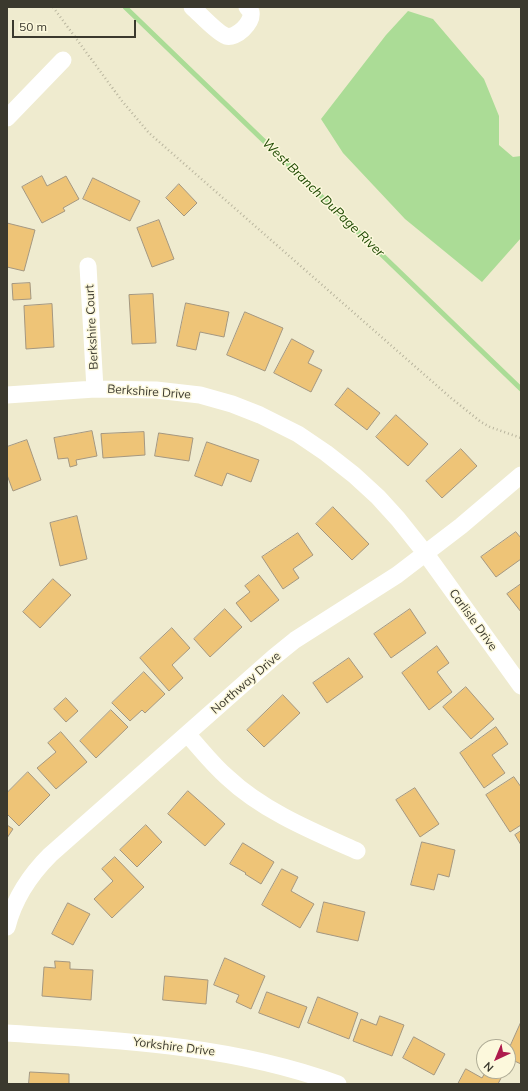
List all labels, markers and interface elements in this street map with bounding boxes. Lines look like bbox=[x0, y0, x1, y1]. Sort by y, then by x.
scale bar bbox=[14, 12, 138, 38]
text: 50 m bbox=[19, 19, 47, 34]
water label: West Branch DuPage River bbox=[259, 136, 387, 260]
street label: Berkshire Court bbox=[83, 284, 101, 370]
street label: Berkshire Drive bbox=[107, 382, 191, 402]
street label: Carlisle Drive bbox=[446, 586, 500, 654]
street label: Northway Drive bbox=[208, 649, 284, 717]
street label: Yorkshire Drive bbox=[132, 1035, 216, 1059]
north arrow bbox=[476, 1039, 516, 1079]
text: N bbox=[481, 1059, 496, 1075]

